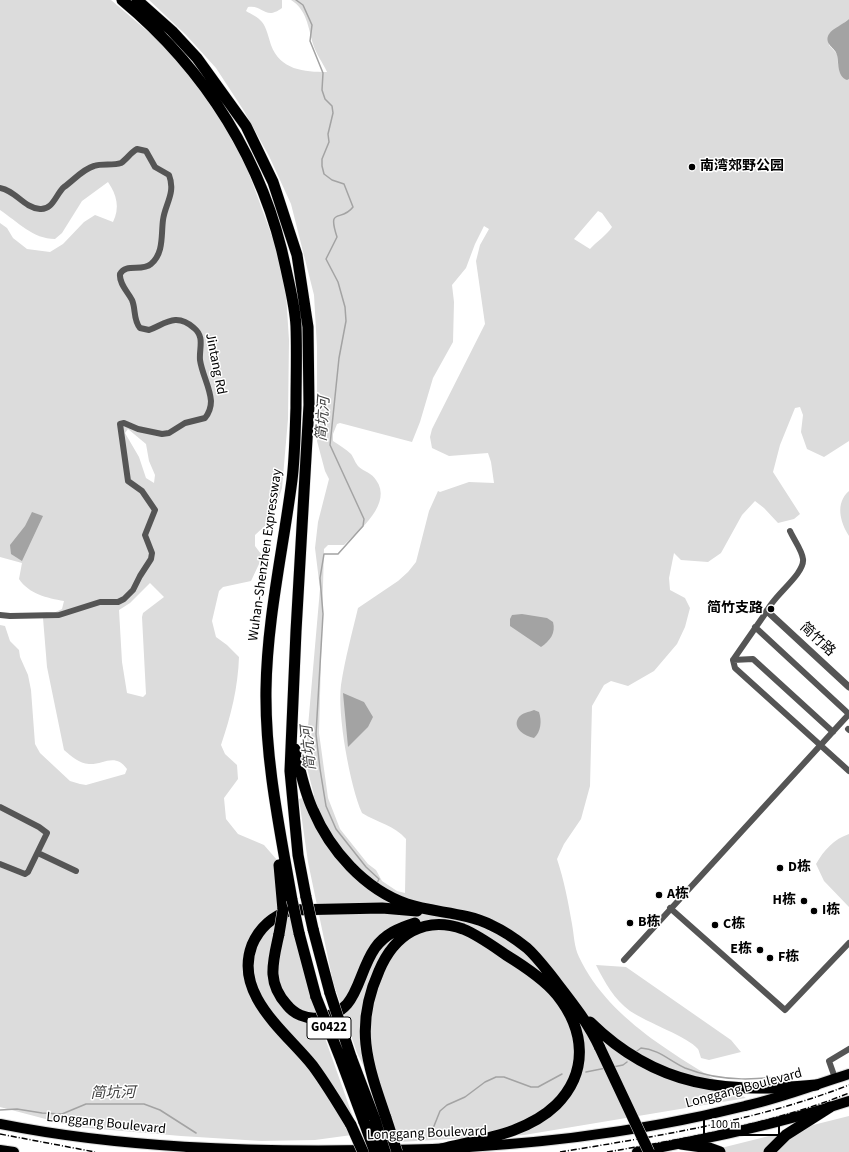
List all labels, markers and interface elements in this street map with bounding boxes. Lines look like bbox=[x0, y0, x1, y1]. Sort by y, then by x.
place label: 南湾郊野公园 bbox=[700, 159, 784, 175]
marker: 南湾郊野公园 bbox=[687, 162, 697, 172]
street label: Jintang Rd bbox=[201, 332, 229, 396]
water label: 简坑河 bbox=[313, 396, 335, 442]
street label: Wuhan-Shenzhen Expressway bbox=[246, 468, 286, 642]
place label: 简竹支路 bbox=[707, 601, 763, 617]
marker: 简竹支路 bbox=[766, 604, 776, 614]
street label: 简竹路 bbox=[796, 620, 838, 660]
water label: 简坑河 bbox=[299, 725, 321, 771]
place label: D栋 bbox=[788, 860, 811, 876]
marker: D栋 bbox=[775, 863, 785, 873]
place label: A栋 bbox=[667, 887, 689, 903]
marker: A栋 bbox=[654, 890, 664, 900]
place label: H栋 bbox=[773, 893, 796, 909]
marker: H栋 bbox=[799, 896, 809, 906]
place label: I栋 bbox=[822, 903, 840, 919]
marker: I栋 bbox=[809, 906, 819, 916]
place label: B栋 bbox=[638, 915, 660, 931]
place label: C栋 bbox=[723, 917, 745, 933]
marker: B栋 bbox=[625, 918, 635, 928]
marker: C栋 bbox=[710, 920, 720, 930]
place label: E栋 bbox=[730, 942, 752, 958]
marker: E栋 bbox=[755, 945, 765, 955]
place label: F栋 bbox=[778, 950, 799, 966]
marker: F栋 bbox=[765, 953, 775, 963]
road number: G0422 bbox=[307, 1017, 351, 1039]
street label: Longgang Boulevard bbox=[684, 1065, 804, 1113]
water label: 简坑河 bbox=[90, 1085, 136, 1103]
street label: Longgang Boulevard bbox=[45, 1109, 167, 1139]
scale bar bbox=[705, 1110, 782, 1136]
text: 100 m bbox=[710, 1116, 740, 1133]
street label: Longgang Boulevard bbox=[367, 1124, 487, 1144]

